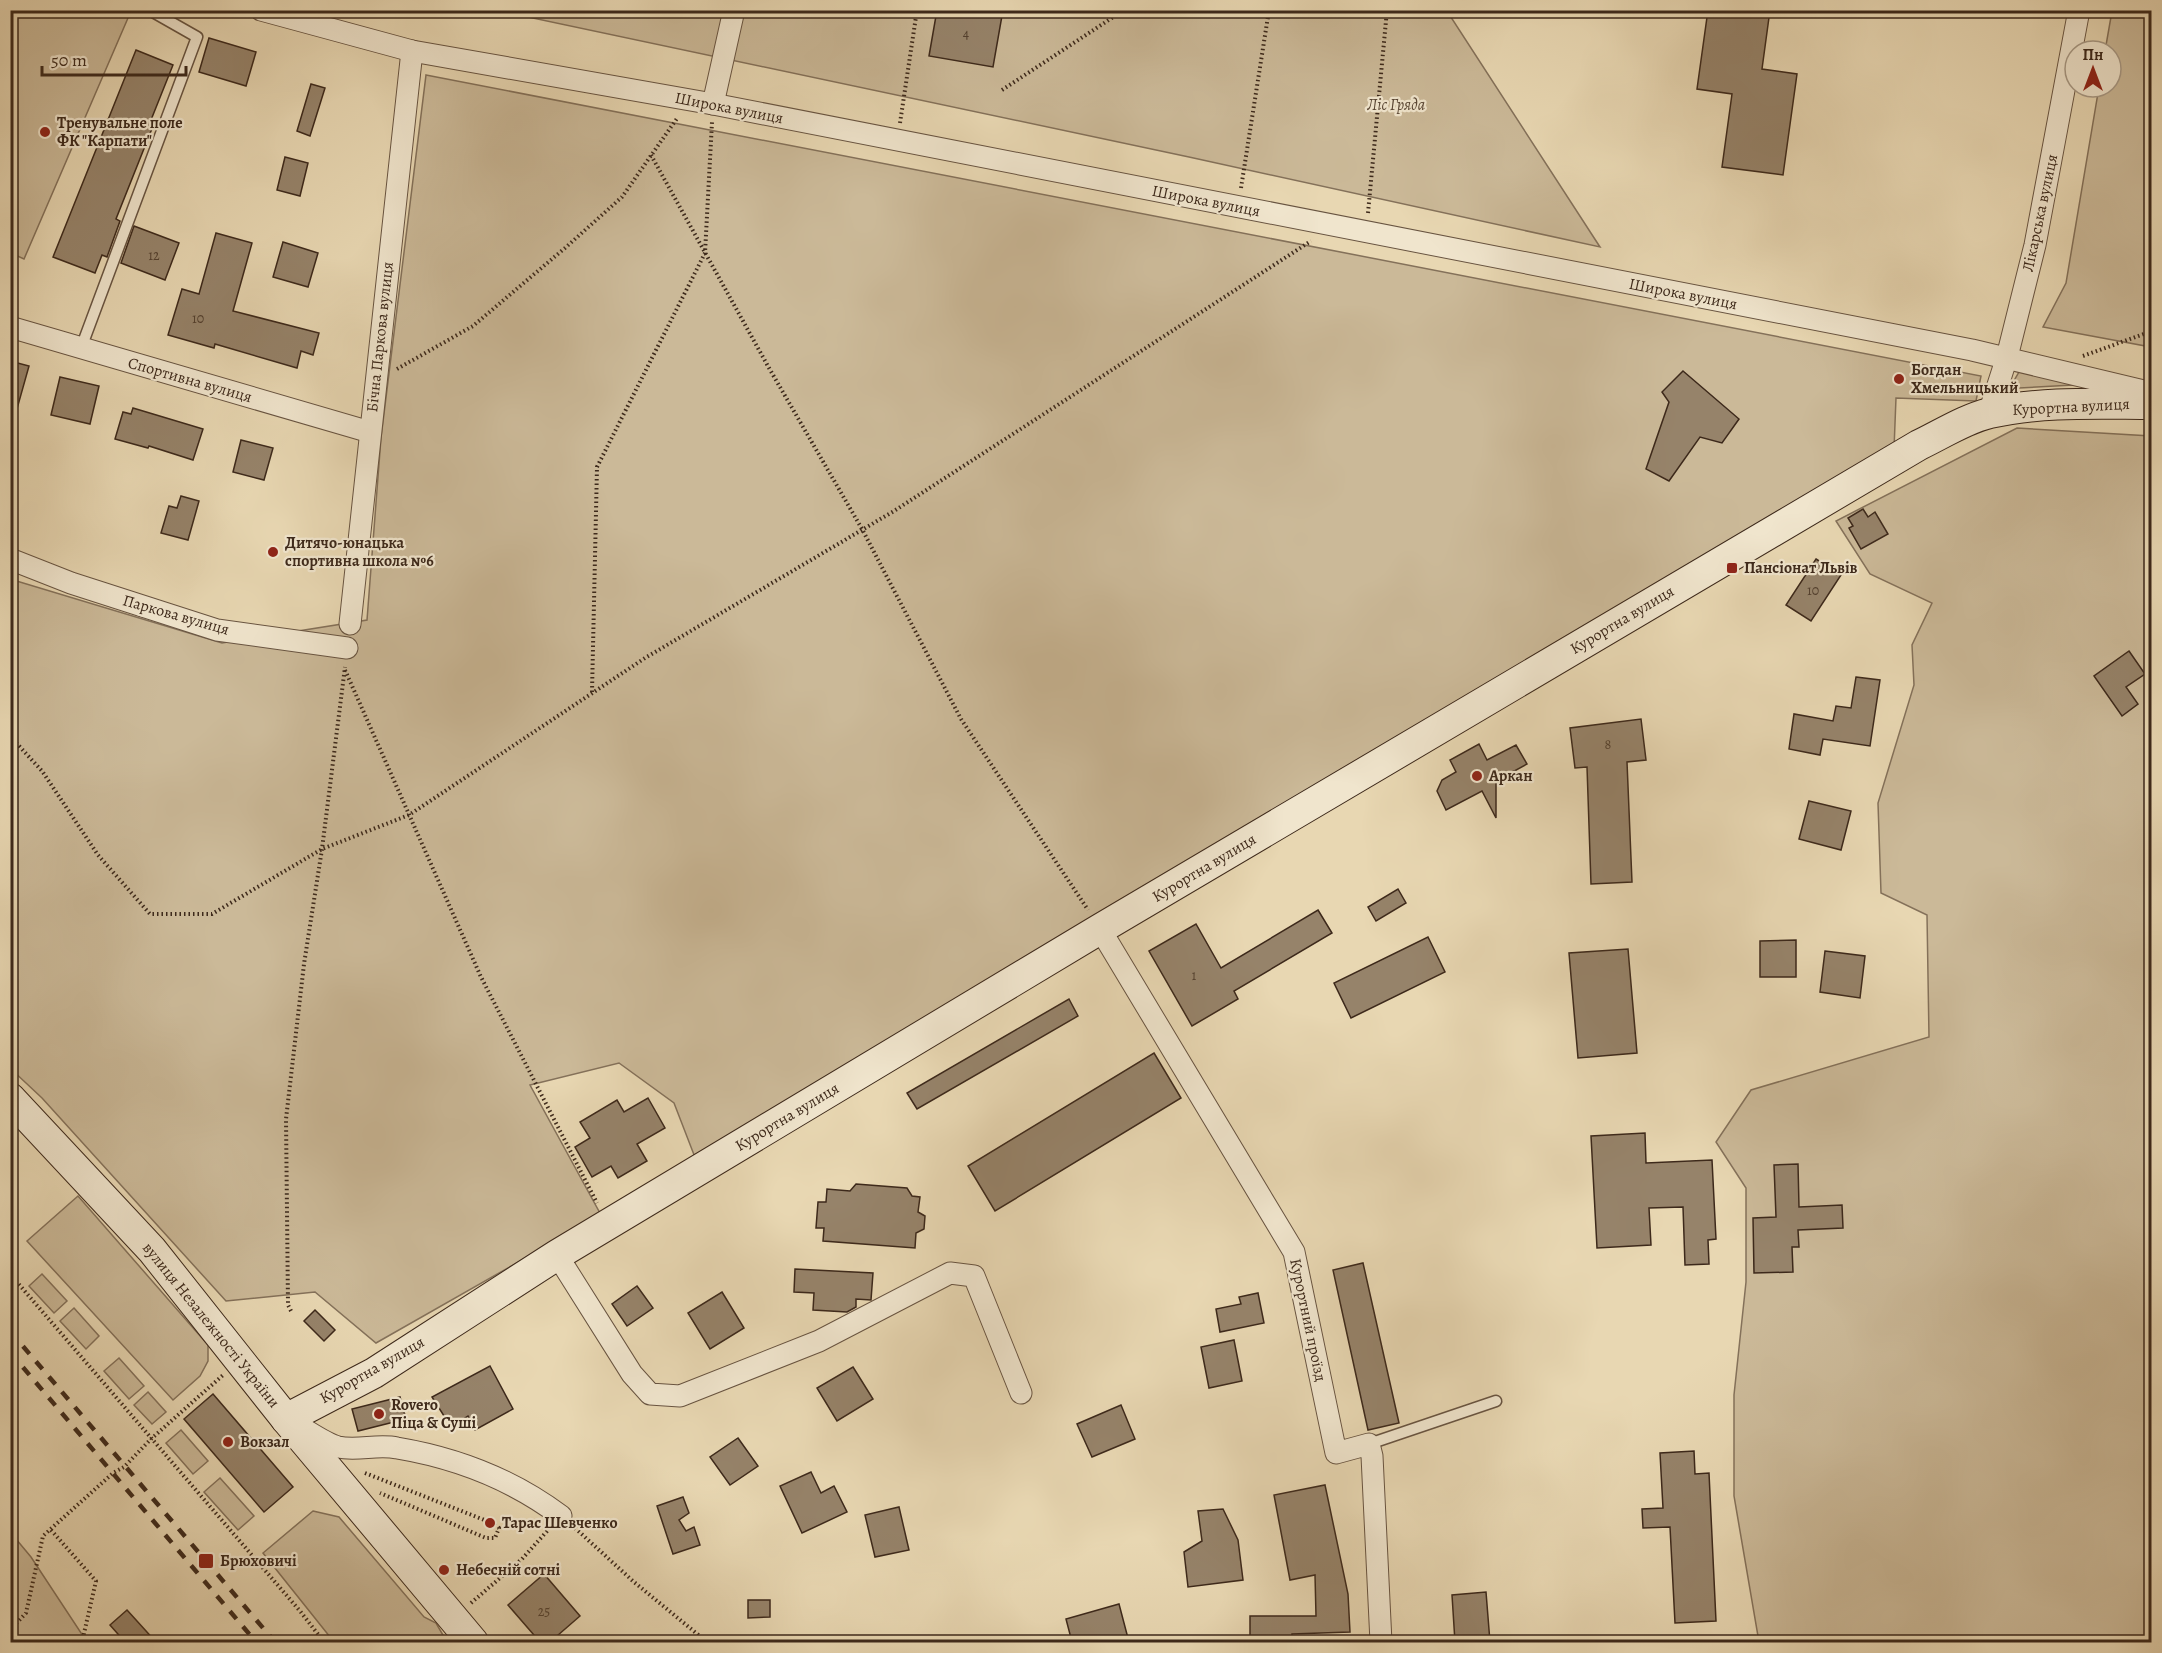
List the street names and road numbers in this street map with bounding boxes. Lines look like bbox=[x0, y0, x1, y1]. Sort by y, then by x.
street label: Широка вулиця bbox=[673, 87, 785, 129]
street label: Лікарська вулиця bbox=[2017, 152, 2063, 274]
street label: Широка вулиця bbox=[1150, 180, 1262, 222]
street label: Бічна Паркова вулиця bbox=[361, 260, 399, 413]
street label: Широка вулиця bbox=[1627, 273, 1739, 315]
street label: Спортивна вулиця bbox=[125, 352, 255, 408]
street label: Курортна вулиця bbox=[2012, 393, 2131, 421]
street label: Курортна вулиця bbox=[1566, 580, 1678, 660]
street label: Паркова вулиця bbox=[120, 589, 232, 641]
street label: Курортна вулиця bbox=[1148, 828, 1260, 908]
street label: Курортна вулиця bbox=[731, 1077, 843, 1157]
street label: вулиця Незалежності України bbox=[137, 1238, 285, 1412]
street label: Курортний проїзд bbox=[1284, 1257, 1332, 1384]
street label: Курортна вулиця bbox=[316, 1331, 429, 1409]

